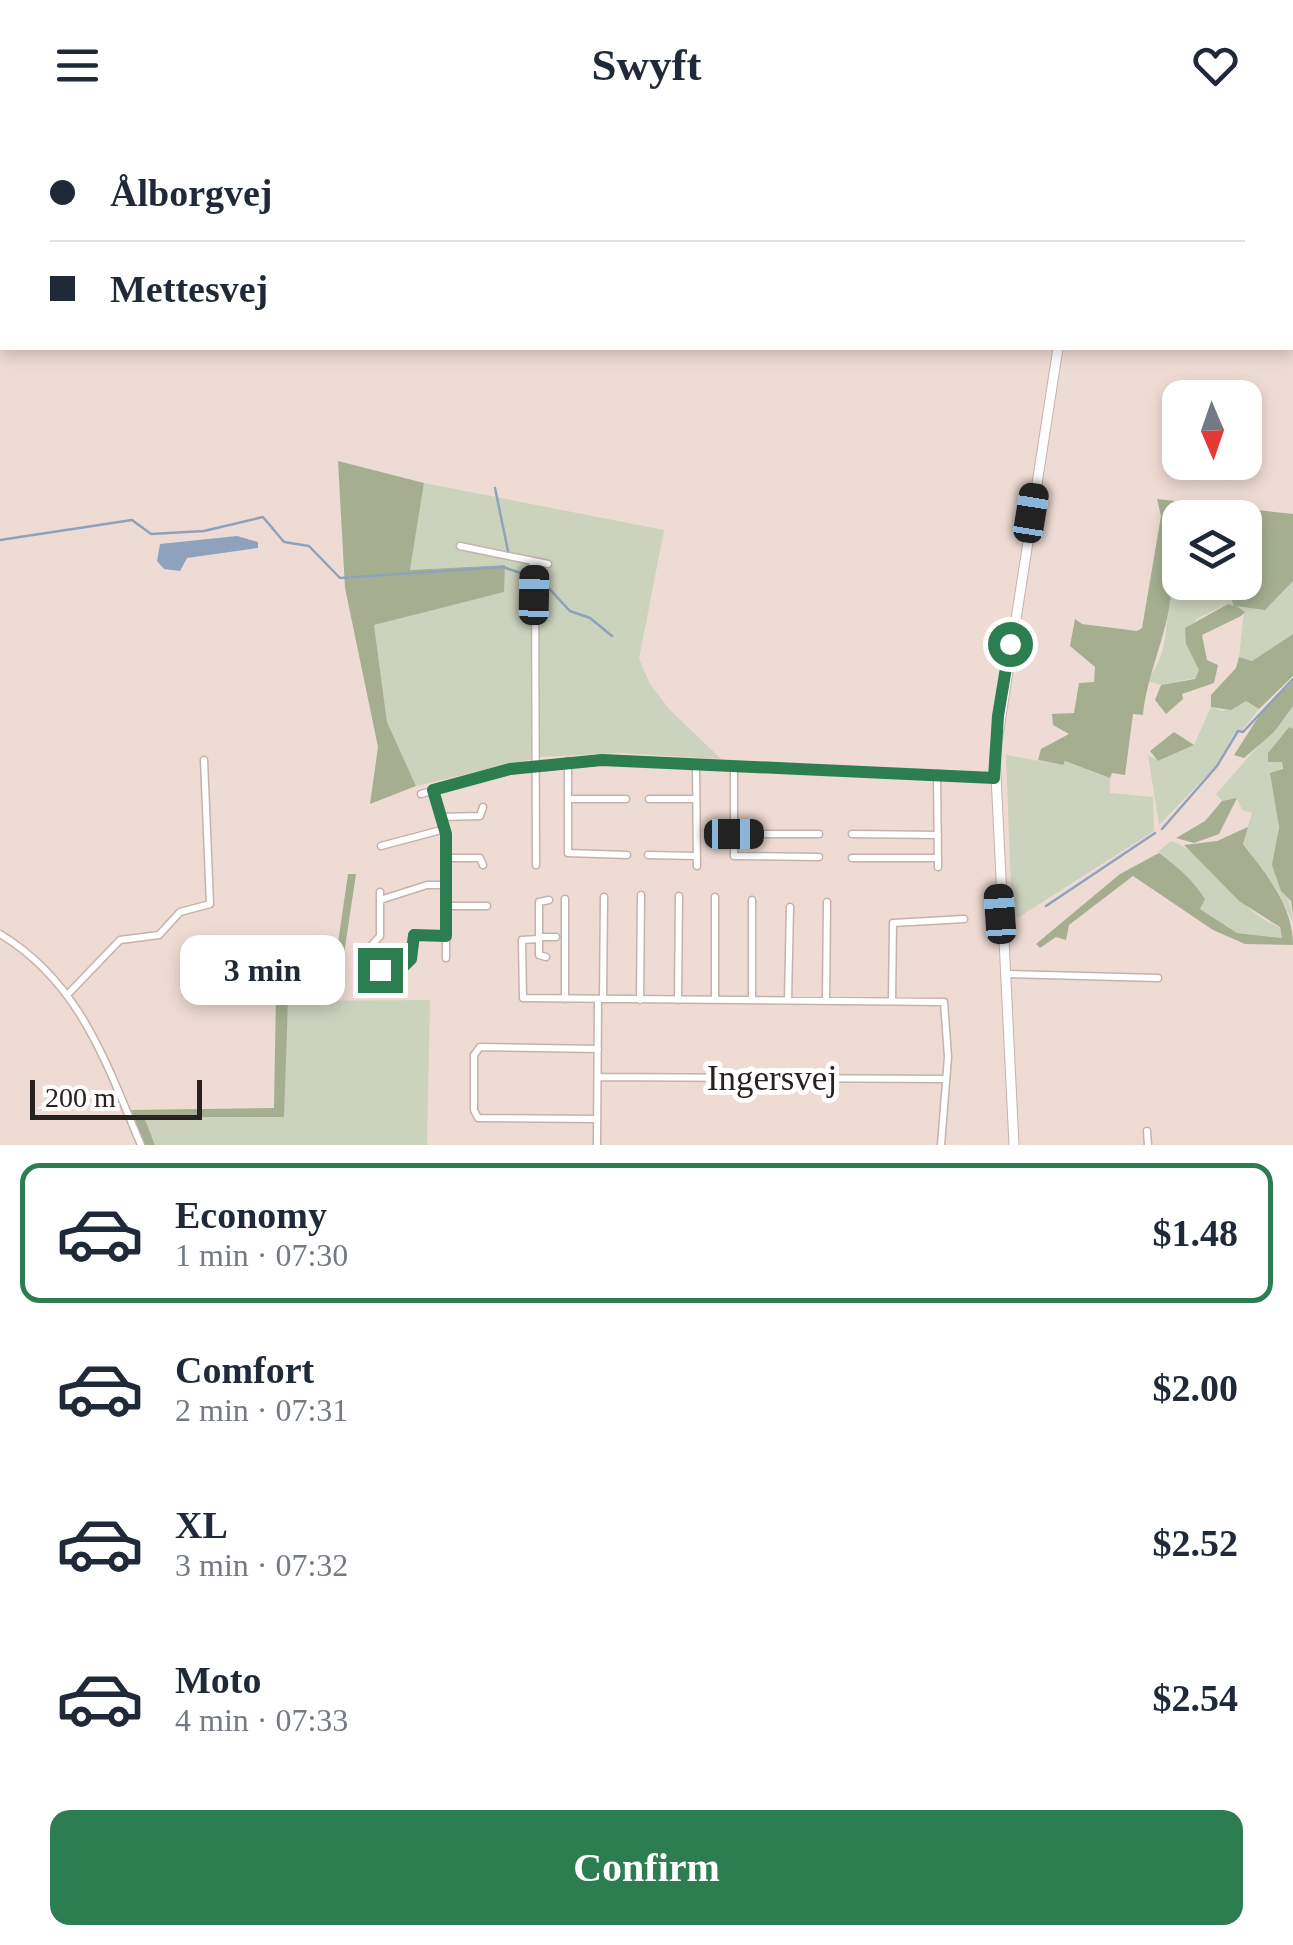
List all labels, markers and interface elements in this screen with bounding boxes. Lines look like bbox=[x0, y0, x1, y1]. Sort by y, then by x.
icon: menu bbox=[50, 38, 105, 93]
icon: heart bbox=[1188, 38, 1243, 93]
text: Swyft bbox=[592, 40, 702, 90]
text: Ålborgvej bbox=[110, 172, 273, 214]
text: Mettesvej bbox=[110, 268, 268, 310]
north arrow bbox=[1162, 380, 1262, 480]
map controls bbox=[1162, 380, 1262, 600]
car bbox=[1011, 481, 1051, 545]
button: layers bbox=[1162, 500, 1262, 600]
car bbox=[518, 565, 550, 625]
route start bbox=[988, 622, 1033, 667]
car bbox=[704, 819, 764, 849]
car bbox=[983, 883, 1017, 945]
callout: 3 min bbox=[180, 935, 345, 1005]
route end bbox=[358, 948, 403, 993]
text: 3 min bbox=[224, 952, 301, 988]
street label: Ingersvej bbox=[707, 1059, 837, 1098]
scale bar bbox=[30, 1075, 202, 1120]
text: 200 m bbox=[45, 1082, 116, 1113]
icon: car bbox=[55, 1188, 145, 1278]
text: Economy bbox=[175, 1194, 327, 1236]
text: $1.48 bbox=[1153, 1212, 1238, 1254]
text: 1 min · 07:30 bbox=[175, 1237, 348, 1273]
icon: car bbox=[55, 1343, 145, 1433]
text: Comfort bbox=[175, 1349, 314, 1391]
text: $2.00 bbox=[1153, 1367, 1238, 1409]
text: 2 min · 07:31 bbox=[175, 1392, 348, 1428]
icon: car bbox=[55, 1498, 145, 1588]
text: XL bbox=[175, 1504, 228, 1546]
text: $2.52 bbox=[1153, 1522, 1238, 1564]
text: 3 min · 07:32 bbox=[175, 1547, 348, 1583]
icon: car bbox=[55, 1653, 145, 1743]
text: Moto bbox=[175, 1659, 262, 1701]
text: $2.54 bbox=[1153, 1677, 1238, 1719]
text: 4 min · 07:33 bbox=[175, 1702, 348, 1738]
button: Confirm bbox=[50, 1810, 1243, 1925]

